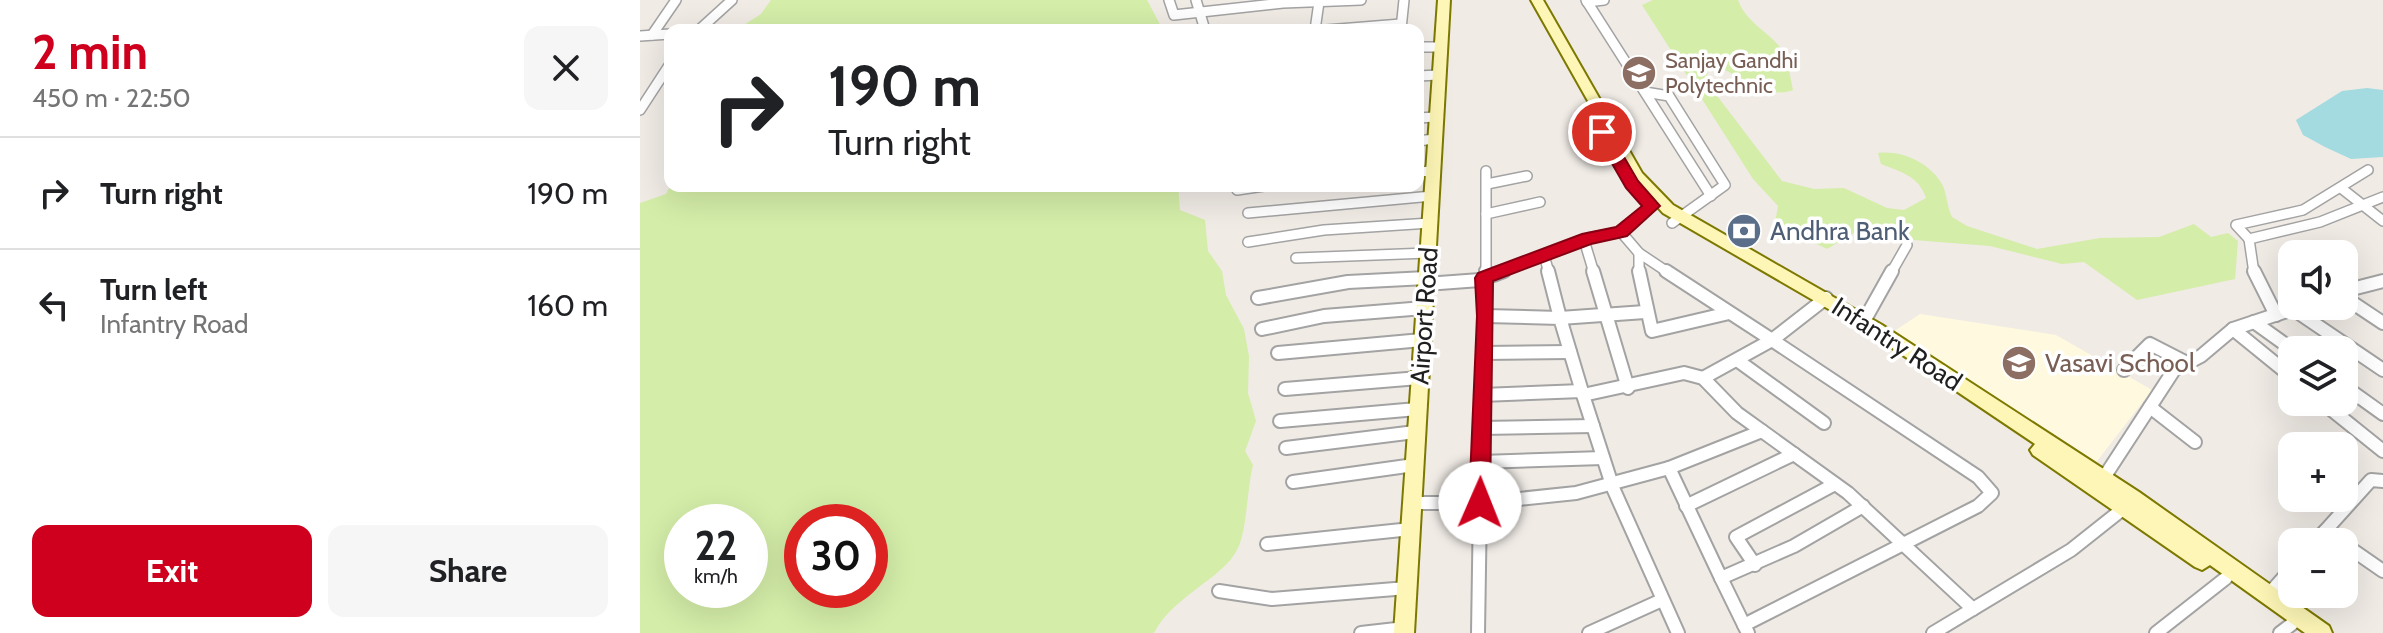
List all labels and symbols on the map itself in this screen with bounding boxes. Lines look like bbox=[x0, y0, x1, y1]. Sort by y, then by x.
place label: Sanjay Gandhi Polytechnic bbox=[1665, 47, 1798, 99]
school or university icon: Sanjay Gandhi Polytechnic bbox=[1620, 54, 1658, 92]
pin bbox=[1568, 98, 1636, 166]
bank icon: Andhra Bank bbox=[1725, 212, 1763, 250]
place label: Andhra Bank bbox=[1770, 215, 1910, 247]
street label: Airport Road bbox=[1403, 246, 1445, 386]
street label: Infantry Road bbox=[1826, 290, 1968, 398]
school or university icon: Vasavi School bbox=[2000, 344, 2038, 382]
place label: Vasavi School bbox=[2045, 347, 2195, 379]
position arrow bbox=[1438, 461, 1522, 545]
speed limit sign: 30 bbox=[784, 504, 888, 608]

